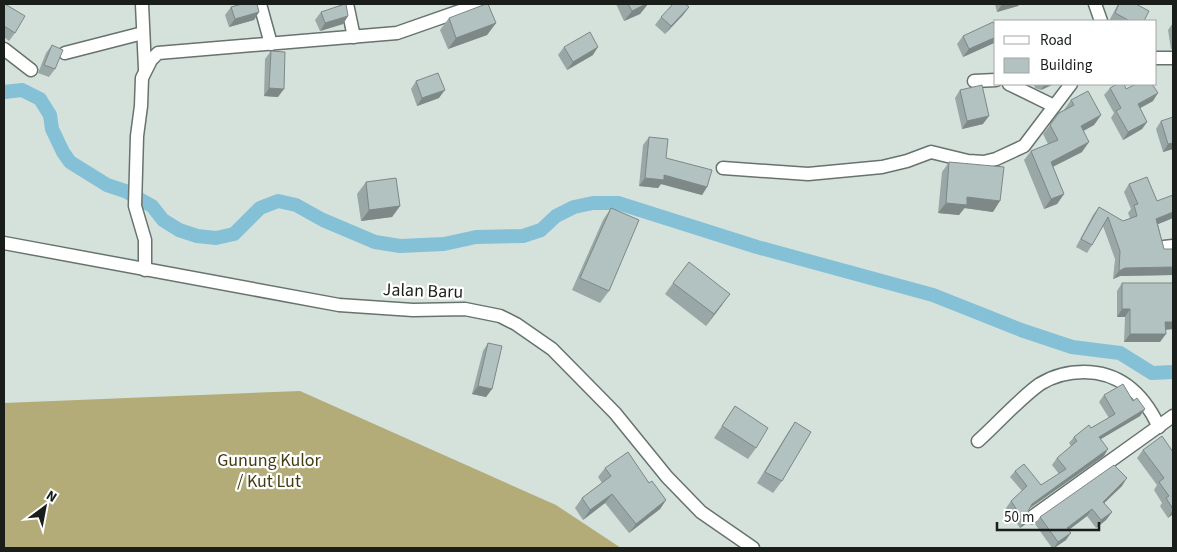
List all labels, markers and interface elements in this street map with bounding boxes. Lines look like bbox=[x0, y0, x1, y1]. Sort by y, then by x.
legend bbox=[994, 20, 1157, 85]
text: Road bbox=[1040, 30, 1072, 51]
text: Building bbox=[1040, 55, 1093, 76]
street label: Jalan Baru bbox=[382, 277, 464, 305]
park label: Gunung Kulor / Kut Lut bbox=[217, 448, 322, 494]
north arrow bbox=[20, 482, 70, 532]
text: N bbox=[42, 486, 61, 508]
scale bar bbox=[997, 500, 1100, 532]
text: 50 m bbox=[1004, 507, 1034, 528]

